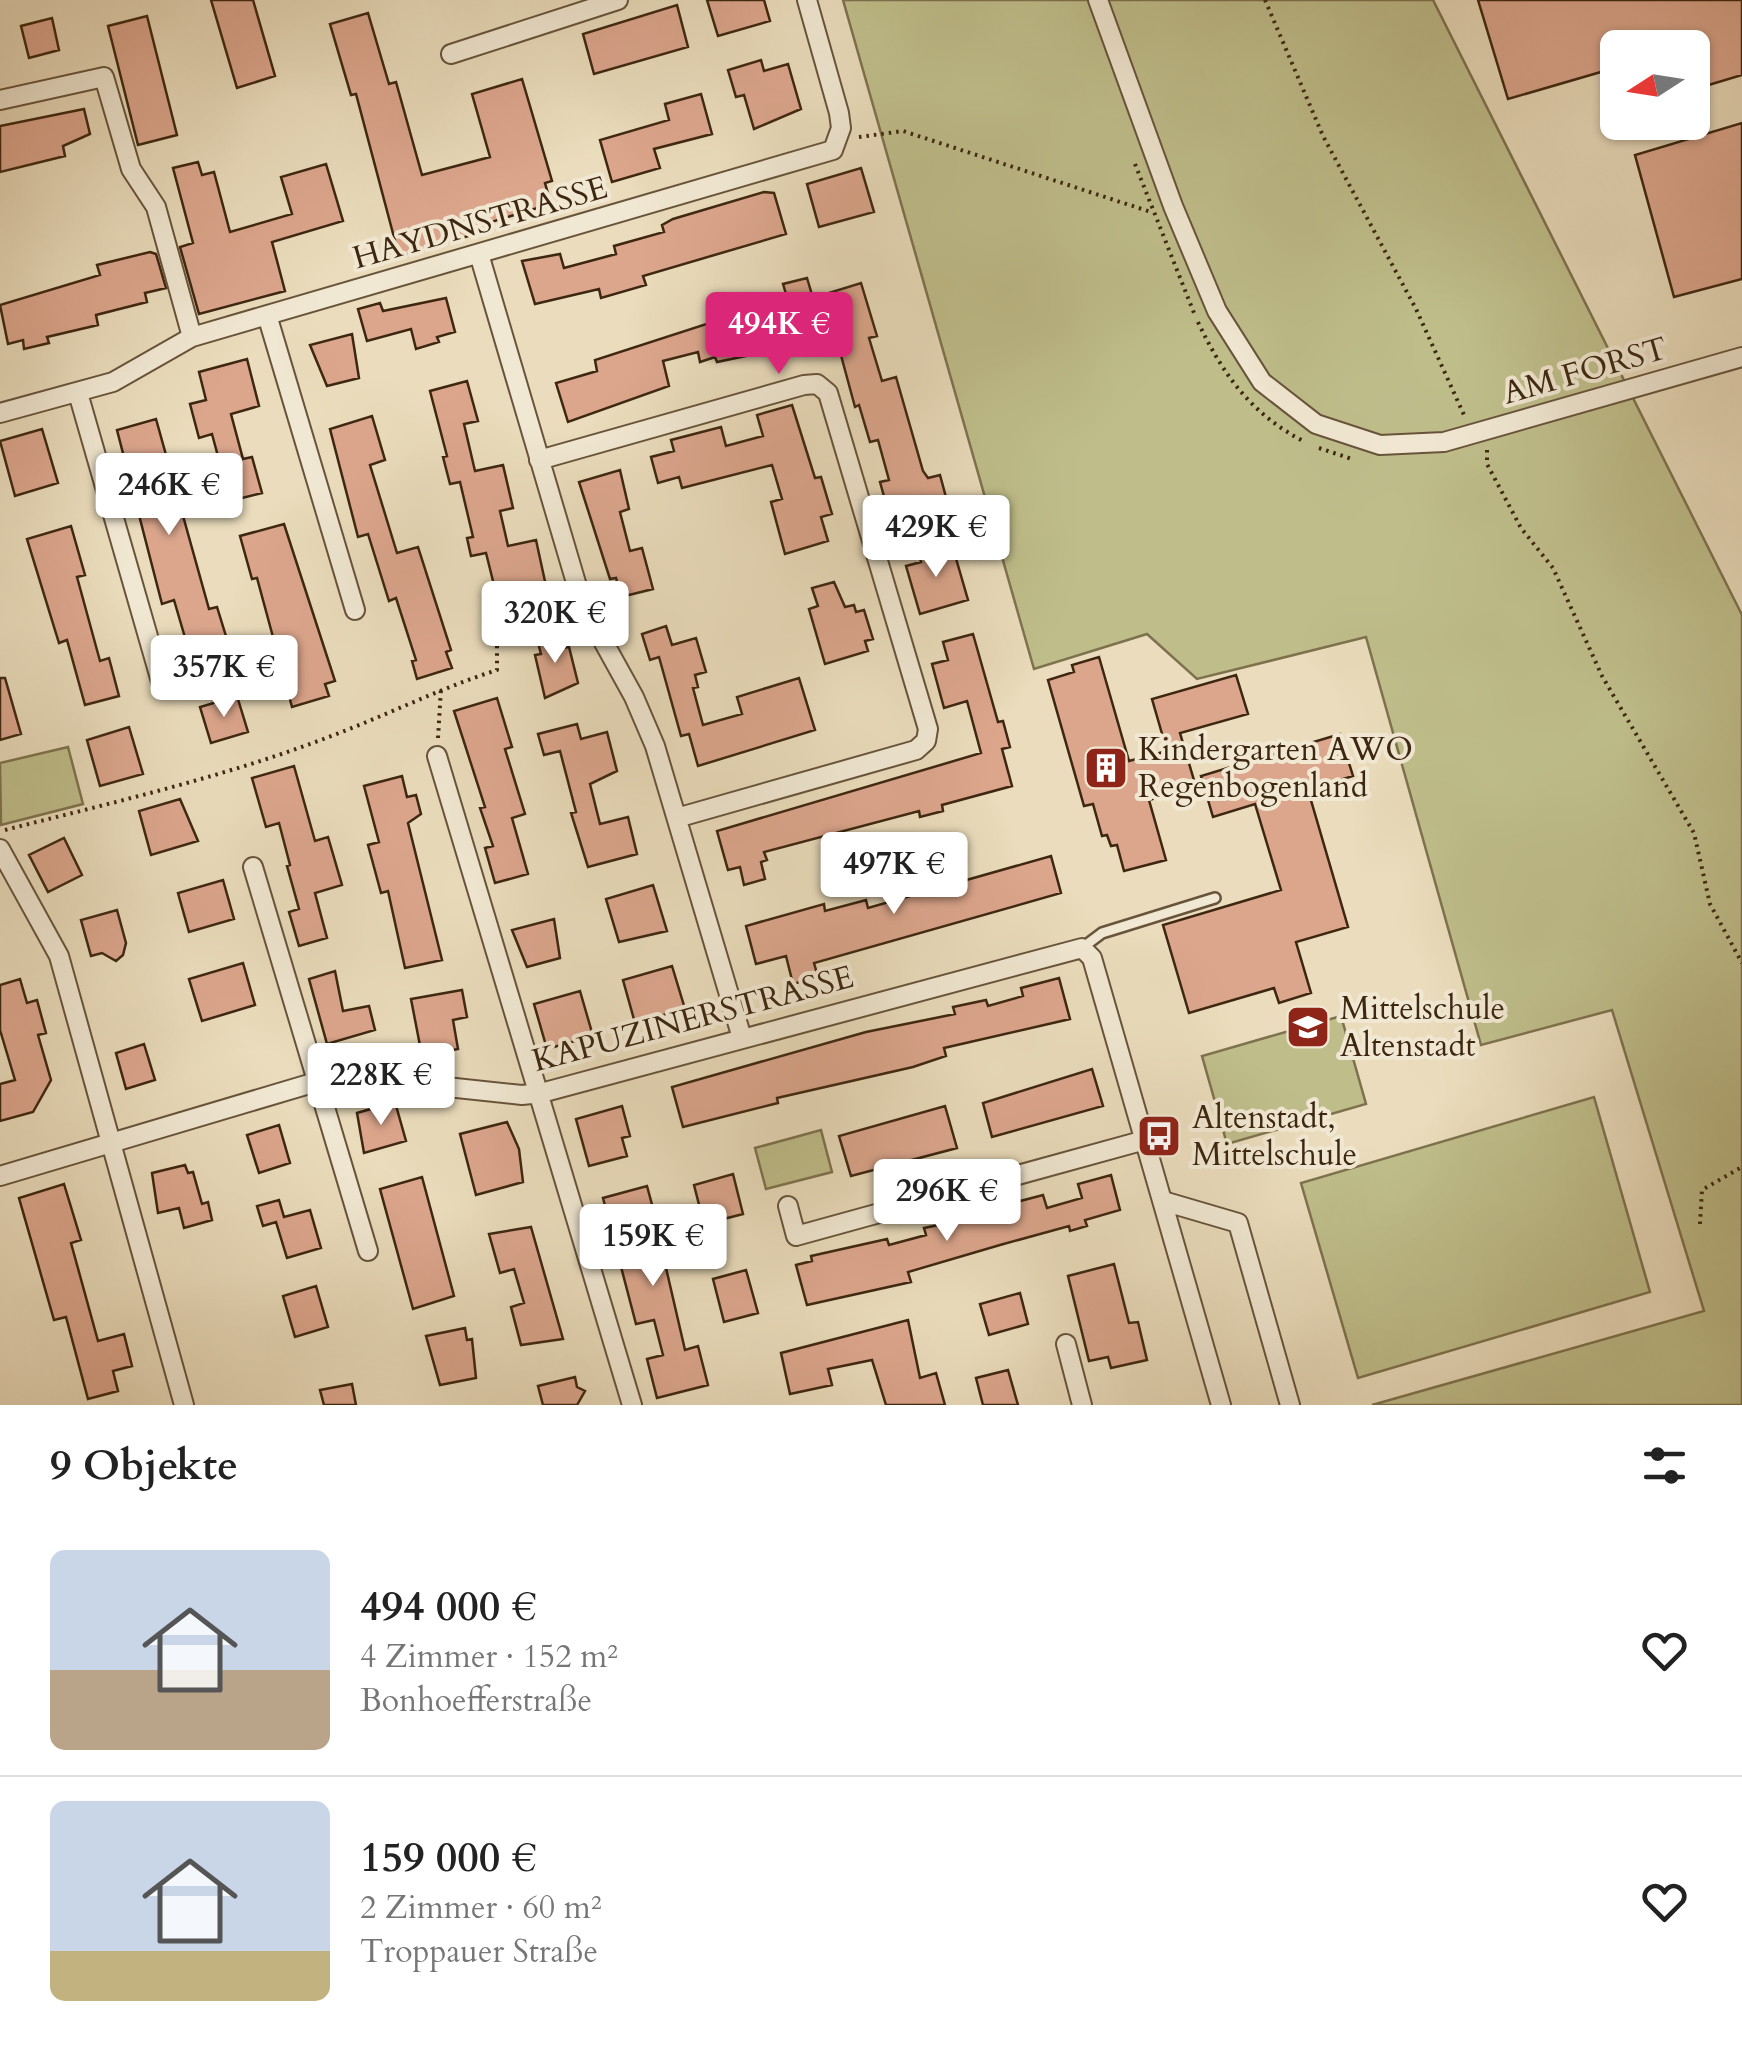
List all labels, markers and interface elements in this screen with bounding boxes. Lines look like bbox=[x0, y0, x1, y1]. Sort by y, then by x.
north arrow bbox=[1600, 30, 1710, 140]
map controls bbox=[1600, 30, 1710, 140]
street label: HAYDNSTRASSE bbox=[348, 166, 612, 280]
pin: 494K € bbox=[698, 292, 860, 377]
text: 494K € bbox=[728, 302, 830, 346]
street label: AM FORST bbox=[1498, 327, 1672, 415]
pin: 246K € bbox=[88, 453, 250, 538]
text: 246K € bbox=[118, 463, 220, 507]
pin: 429K € bbox=[855, 495, 1017, 580]
text: 429K € bbox=[885, 505, 987, 549]
pin: 320K € bbox=[474, 581, 636, 666]
text: 320K € bbox=[504, 591, 606, 635]
pin: 357K € bbox=[143, 635, 305, 720]
text: 357K € bbox=[173, 645, 275, 689]
place label: Kindergarten AWO Regenbogenland bbox=[1138, 728, 1413, 809]
building icon: Kindergarten AWO Regenbogenland bbox=[1083, 745, 1129, 791]
pin: 497K € bbox=[813, 832, 975, 917]
text: 497K € bbox=[843, 842, 945, 886]
street label: KAPUZINERSTRASSE bbox=[528, 955, 858, 1083]
place label: Mittelschule Altenstadt bbox=[1340, 987, 1505, 1068]
school or university icon: Mittelschule Altenstadt bbox=[1285, 1004, 1331, 1050]
pin: 228K € bbox=[300, 1043, 462, 1128]
text: 228K € bbox=[330, 1053, 432, 1097]
place label: Altenstadt, Mittelschule bbox=[1192, 1096, 1357, 1177]
bus stop icon: Altenstadt, Mittelschule bbox=[1136, 1113, 1182, 1159]
pin: 296K € bbox=[866, 1159, 1028, 1244]
text: 296K € bbox=[896, 1169, 998, 1213]
pin: 159K € bbox=[572, 1204, 734, 1289]
text: 159K € bbox=[602, 1214, 704, 1258]
text: 9 Objekte bbox=[50, 1437, 238, 1494]
icon: filters bbox=[1637, 1438, 1692, 1493]
text: 494 000 € bbox=[360, 1578, 537, 1635]
icon: home bbox=[130, 1590, 250, 1710]
icon: heart bbox=[1637, 1623, 1692, 1678]
text: 4 Zimmer · 152 m² bbox=[360, 1635, 618, 1679]
text: Bonhoefferstraße bbox=[360, 1679, 592, 1723]
text: 159 000 € bbox=[360, 1829, 537, 1886]
icon: home bbox=[130, 1841, 250, 1961]
icon: heart bbox=[1637, 1874, 1692, 1929]
text: 2 Zimmer · 60 m² bbox=[360, 1886, 602, 1930]
text: Troppauer Straße bbox=[360, 1930, 598, 1974]

